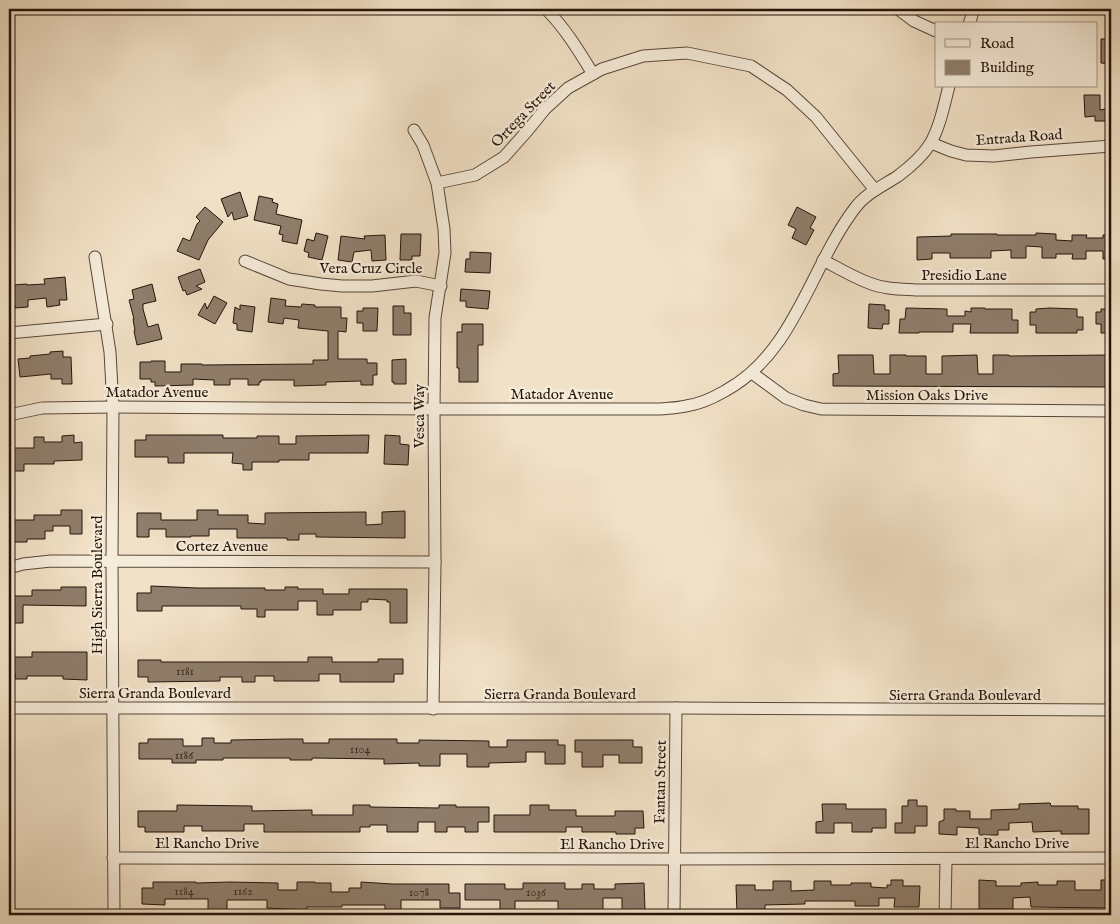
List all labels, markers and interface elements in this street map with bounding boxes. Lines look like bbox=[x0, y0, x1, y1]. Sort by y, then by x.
legend bbox=[935, 22, 1098, 88]
text: Road bbox=[980, 34, 1015, 53]
text: Building bbox=[980, 58, 1035, 77]
street label: Ortega Street bbox=[487, 77, 560, 152]
street label: Entrada Road bbox=[975, 125, 1064, 150]
street label: Vera Cruz Circle bbox=[319, 259, 423, 278]
street label: Presidio Lane bbox=[921, 266, 1007, 285]
street label: Matador Avenue bbox=[106, 383, 209, 402]
street label: Vesca Way bbox=[410, 383, 429, 449]
street label: Matador Avenue bbox=[511, 385, 614, 404]
street label: Mission Oaks Drive bbox=[866, 386, 988, 405]
street label: High Sierra Boulevard bbox=[88, 515, 107, 654]
street label: Cortez Avenue bbox=[176, 537, 268, 556]
house number: 1181 bbox=[176, 664, 194, 679]
street label: Sierra Granda Boulevard bbox=[79, 684, 232, 703]
street label: Sierra Granda Boulevard bbox=[484, 685, 637, 704]
street label: Sierra Granda Boulevard bbox=[889, 686, 1042, 705]
street label: Fantan Street bbox=[650, 740, 671, 824]
house number: 1104 bbox=[350, 742, 370, 757]
house number: 1186 bbox=[175, 748, 194, 763]
street label: El Rancho Drive bbox=[155, 834, 259, 853]
street label: El Rancho Drive bbox=[965, 834, 1069, 853]
street label: El Rancho Drive bbox=[560, 835, 664, 854]
house number: 1184 bbox=[174, 884, 194, 899]
house number: 1162 bbox=[233, 884, 253, 899]
house number: 1078 bbox=[409, 885, 430, 900]
house number: 1036 bbox=[526, 885, 547, 900]

